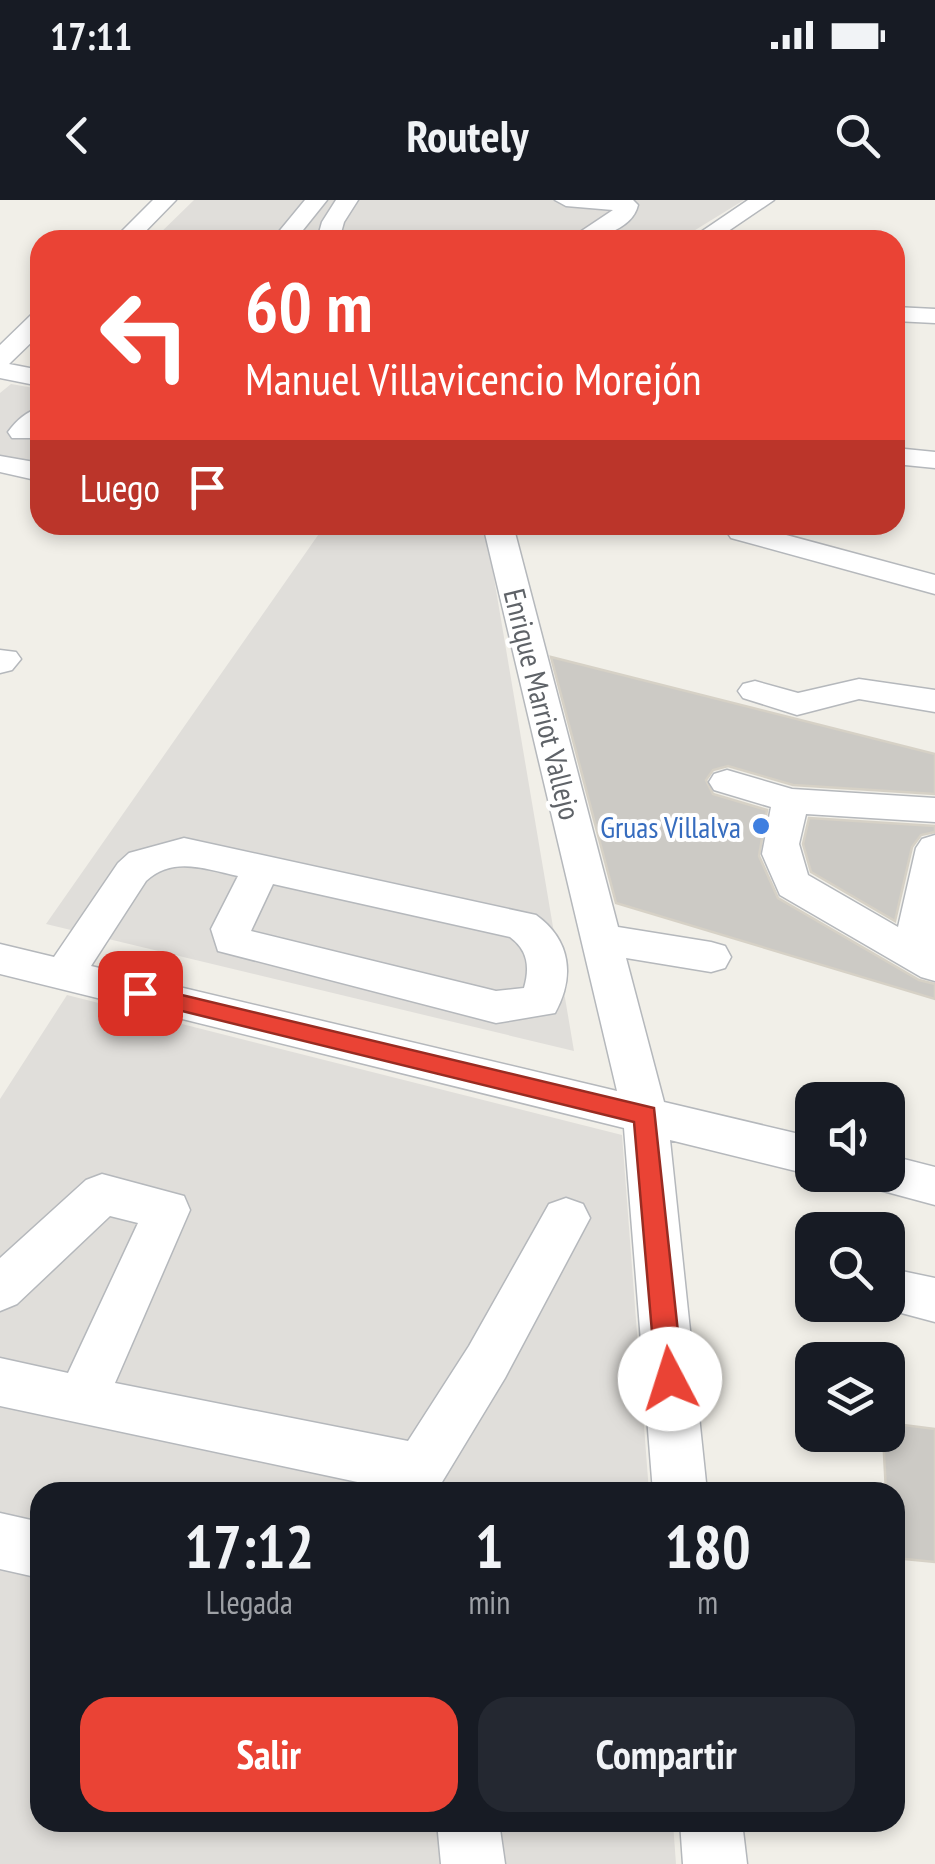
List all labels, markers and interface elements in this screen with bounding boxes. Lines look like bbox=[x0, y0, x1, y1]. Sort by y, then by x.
text: 17:11 bbox=[50, 11, 132, 60]
text: Routely bbox=[406, 106, 529, 164]
icon: back bbox=[50, 108, 105, 163]
icon: search bbox=[830, 108, 885, 163]
text: 60 m bbox=[245, 261, 373, 351]
icon: left bbox=[80, 270, 210, 400]
text: Manuel Villavicencio Morejón bbox=[245, 349, 702, 407]
icon: arrive bbox=[180, 460, 235, 515]
text: Luego bbox=[80, 463, 160, 512]
street label: Enrique Marriot Vallejo bbox=[495, 584, 591, 824]
place label: Gruas Villalva bbox=[600, 807, 741, 846]
marker: Gruas Villalva bbox=[750, 815, 772, 837]
pin bbox=[98, 951, 183, 1036]
icon: arrive bbox=[113, 966, 168, 1021]
map controls bbox=[795, 1082, 905, 1452]
button: sound bbox=[795, 1082, 905, 1192]
button: search bbox=[795, 1212, 905, 1322]
position arrow bbox=[618, 1327, 722, 1431]
button: layers bbox=[795, 1342, 905, 1452]
text: 17:12 bbox=[184, 1507, 314, 1585]
text: 1 bbox=[475, 1507, 504, 1585]
text: 180 bbox=[665, 1507, 751, 1585]
text: Llegada bbox=[206, 1581, 293, 1623]
text: min bbox=[468, 1581, 510, 1623]
text: m bbox=[697, 1581, 718, 1623]
button: Salir bbox=[80, 1697, 458, 1812]
button: Compartir bbox=[478, 1697, 855, 1812]

